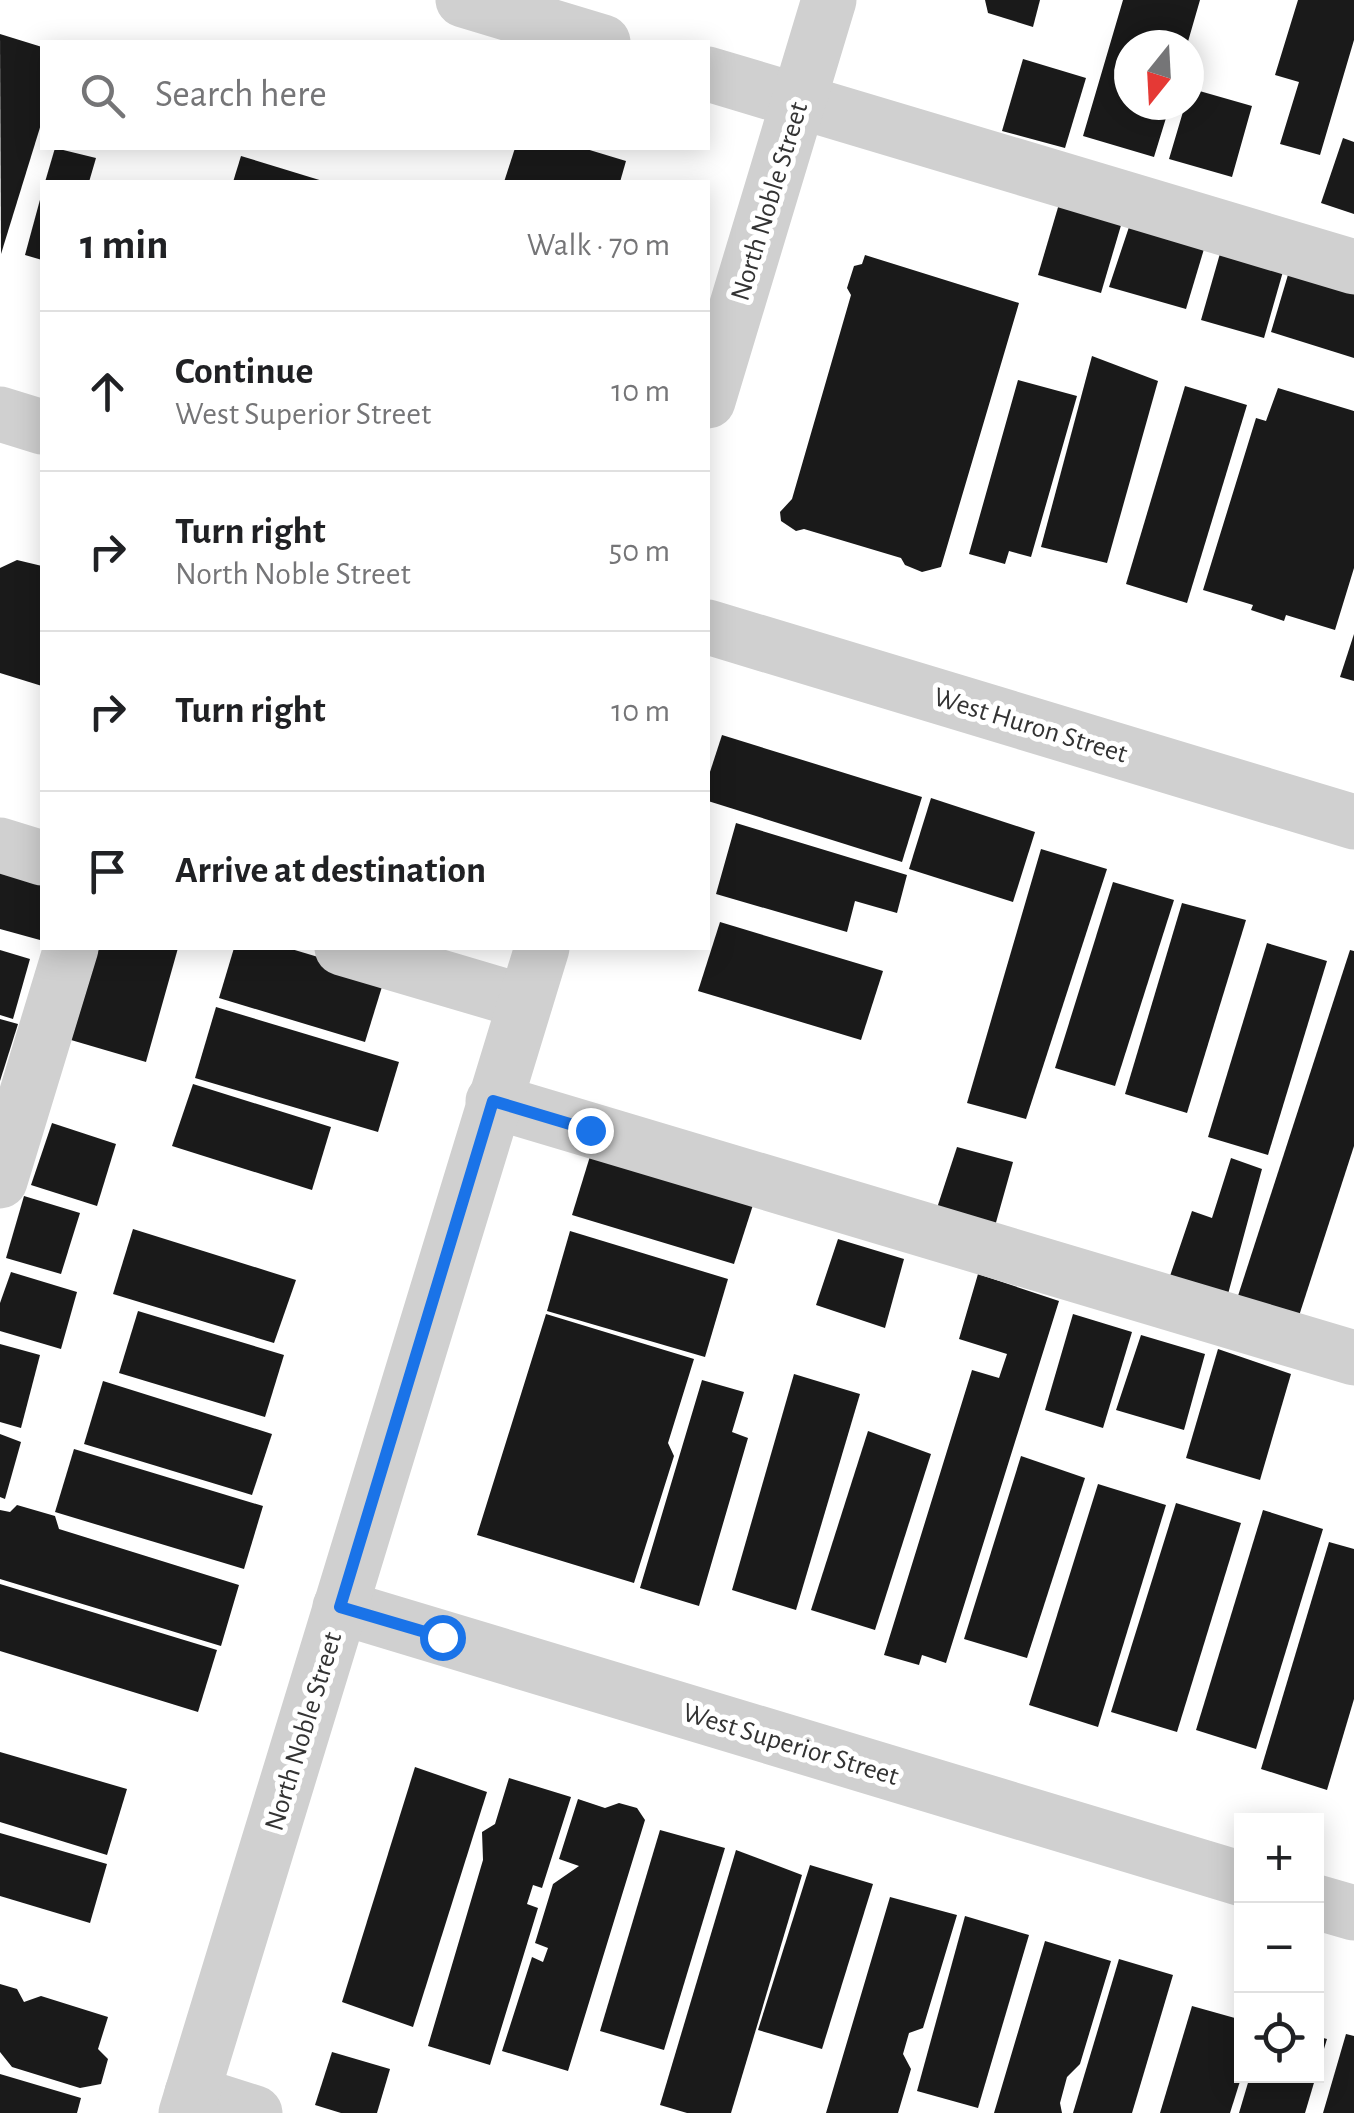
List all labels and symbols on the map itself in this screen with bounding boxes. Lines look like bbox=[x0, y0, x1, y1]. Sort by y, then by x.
north arrow bbox=[1114, 30, 1204, 120]
street label: North Noble Street bbox=[726, 99, 813, 304]
street label: West Huron Street bbox=[930, 683, 1131, 769]
route end bbox=[568, 1108, 614, 1154]
route start bbox=[420, 1615, 466, 1661]
street label: North Noble Street bbox=[260, 1629, 347, 1834]
street label: West Superior Street bbox=[679, 1699, 902, 1791]

